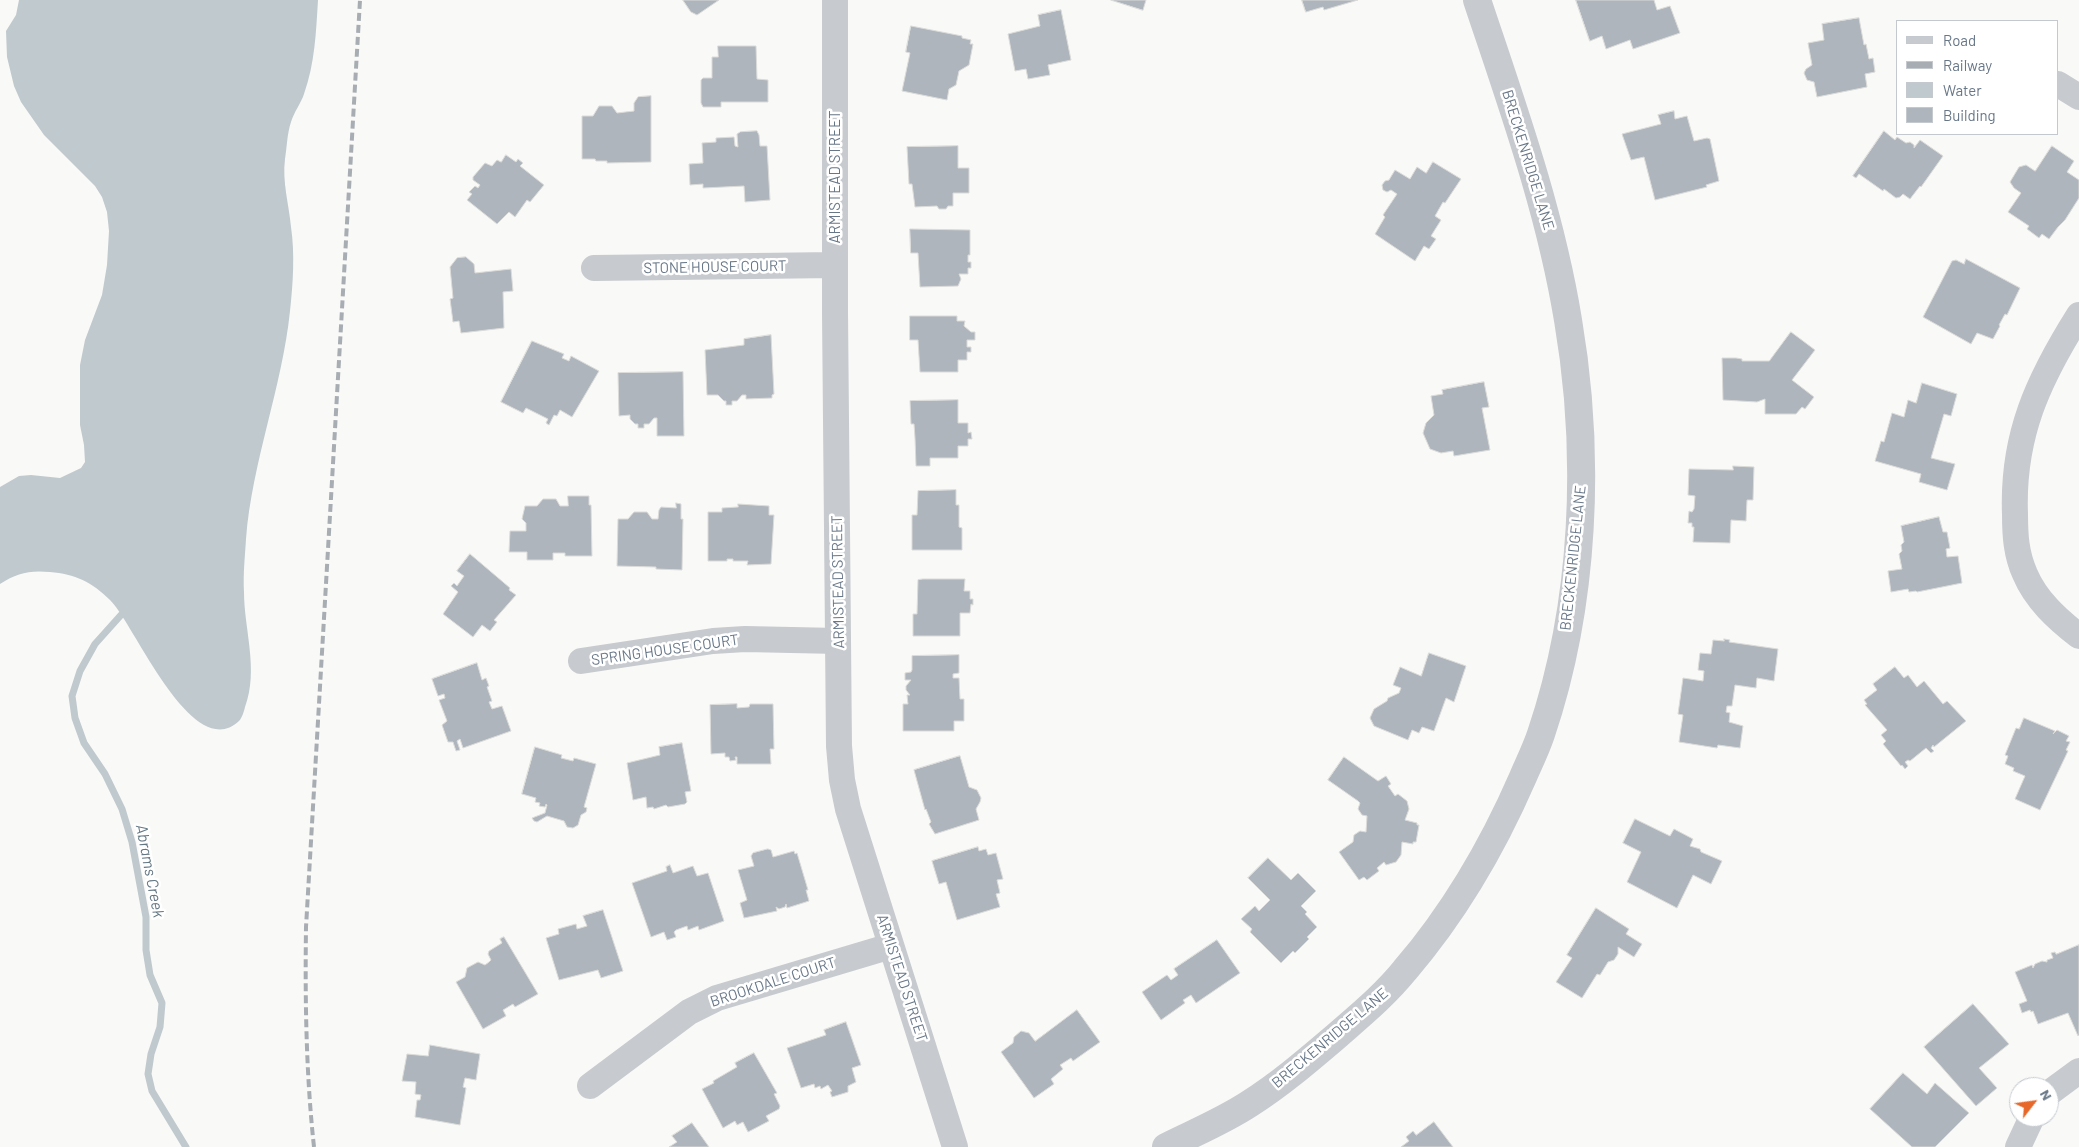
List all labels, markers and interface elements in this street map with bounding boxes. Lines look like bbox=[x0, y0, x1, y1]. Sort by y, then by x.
legend bbox=[1896, 20, 2059, 135]
text: Road bbox=[1943, 31, 1976, 49]
text: Railway bbox=[1943, 56, 1992, 74]
text: Water bbox=[1943, 81, 1982, 99]
street label: BRECKENRIDGE LANE bbox=[1498, 88, 1558, 232]
text: Building bbox=[1943, 106, 1996, 124]
street label: ARMISTEAD STREET bbox=[826, 110, 844, 244]
street label: STONE HOUSE COURT bbox=[643, 257, 787, 277]
street label: BRECKENRIDGE LANE bbox=[1556, 484, 1590, 632]
street label: ARMISTEAD STREET bbox=[828, 515, 848, 649]
street label: SPRING HOUSE COURT bbox=[590, 631, 740, 669]
water label: Abrams Creek bbox=[132, 823, 168, 919]
street label: ARMISTEAD STREET bbox=[873, 912, 931, 1044]
street label: BROOKDALE COURT bbox=[708, 953, 838, 1011]
street label: BRECKENRIDGE LANE bbox=[1268, 984, 1392, 1092]
north arrow bbox=[2009, 1077, 2059, 1127]
text: N bbox=[2037, 1086, 2056, 1103]

